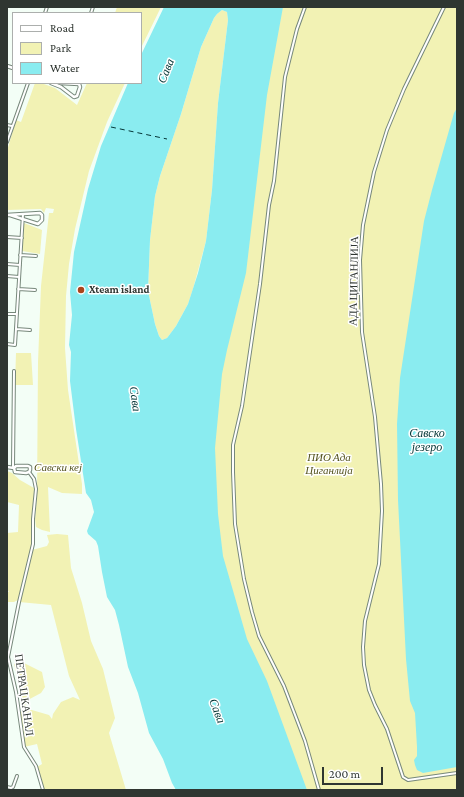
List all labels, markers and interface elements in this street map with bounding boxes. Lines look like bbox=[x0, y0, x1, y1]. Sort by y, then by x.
legend bbox=[12, 12, 142, 84]
text: Road bbox=[50, 21, 74, 35]
text: Park bbox=[50, 41, 71, 55]
water label: Сава bbox=[155, 57, 177, 85]
text: Water bbox=[50, 61, 79, 75]
street label: АДА ЦИГАНЛИЈА bbox=[347, 236, 361, 326]
place label: Xteam island bbox=[89, 283, 150, 297]
marker: Xteam island bbox=[76, 285, 86, 295]
water label: Сава bbox=[126, 386, 144, 412]
water label: Савско језеро bbox=[409, 426, 445, 454]
park label: ПИО Ада Циганлија bbox=[305, 451, 353, 477]
park label: Савски кеј bbox=[34, 461, 82, 475]
street label: ПЕТРАЦ КАНАЛ bbox=[12, 653, 36, 737]
water label: Сава bbox=[206, 697, 228, 725]
scale bar bbox=[324, 759, 385, 785]
text: 200 m bbox=[329, 767, 360, 781]

